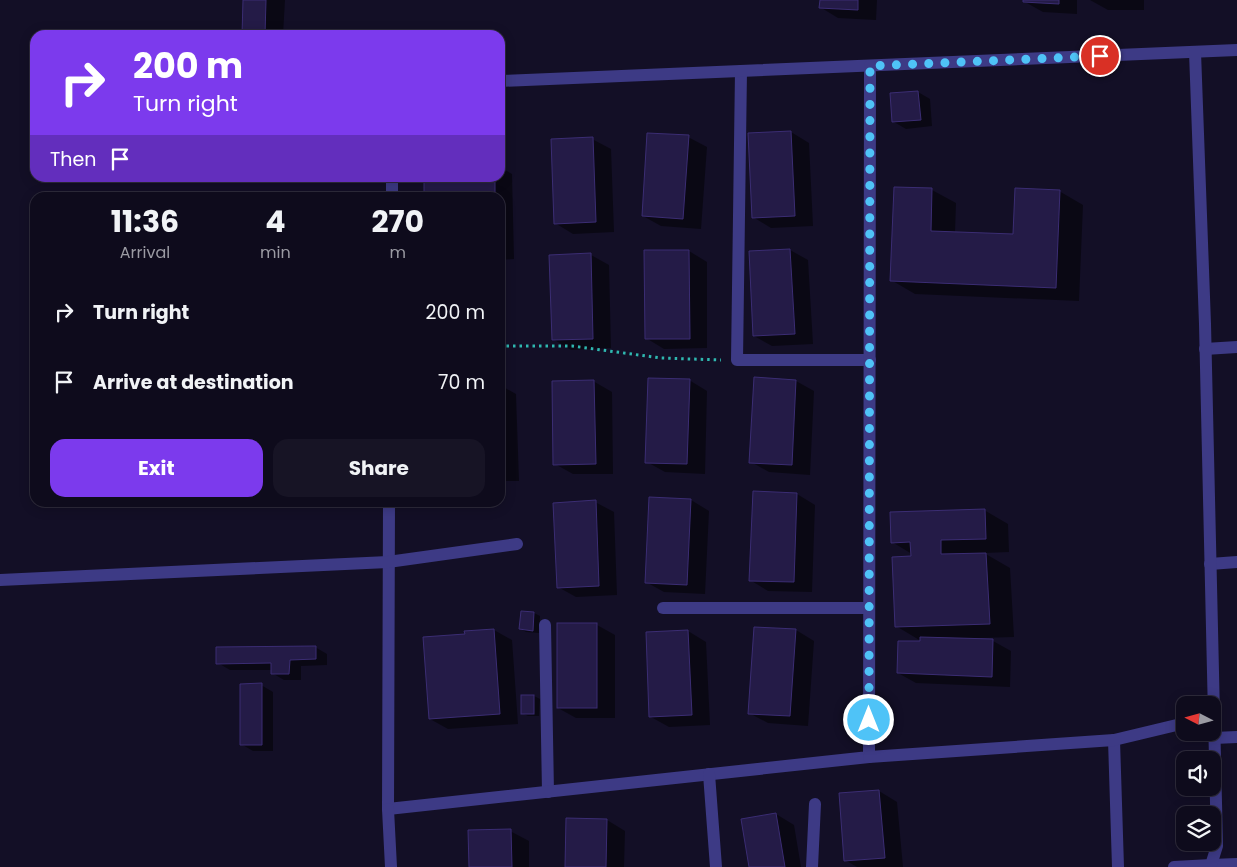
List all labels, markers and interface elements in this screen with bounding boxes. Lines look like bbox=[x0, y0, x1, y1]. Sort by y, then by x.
pin bbox=[1079, 35, 1121, 77]
text: 200 m bbox=[133, 41, 243, 90]
icon: arrive bbox=[1086, 42, 1114, 70]
icon: right bbox=[50, 50, 115, 115]
text: Turn right bbox=[133, 88, 238, 119]
icon: arrive bbox=[106, 145, 134, 173]
text: Then bbox=[50, 146, 96, 173]
text: 11:36 bbox=[111, 200, 179, 243]
text: 4 bbox=[265, 200, 285, 243]
text: 270 bbox=[371, 200, 424, 243]
text: Arrival bbox=[120, 241, 170, 264]
text: min bbox=[260, 241, 291, 264]
text: m bbox=[390, 241, 406, 264]
icon: right bbox=[50, 298, 78, 326]
text: Turn right bbox=[93, 299, 189, 326]
text: 200 m bbox=[426, 299, 485, 326]
icon: arrive bbox=[50, 368, 78, 396]
text: Arrive at destination bbox=[93, 369, 294, 396]
text: 70 m bbox=[438, 369, 485, 396]
button: Exit bbox=[50, 439, 263, 497]
button: Share bbox=[273, 439, 485, 497]
position arrow bbox=[842, 693, 894, 745]
north arrow bbox=[1176, 696, 1221, 741]
map controls bbox=[1176, 696, 1221, 851]
button: sound bbox=[1176, 751, 1221, 796]
button: layers bbox=[1176, 806, 1221, 851]

